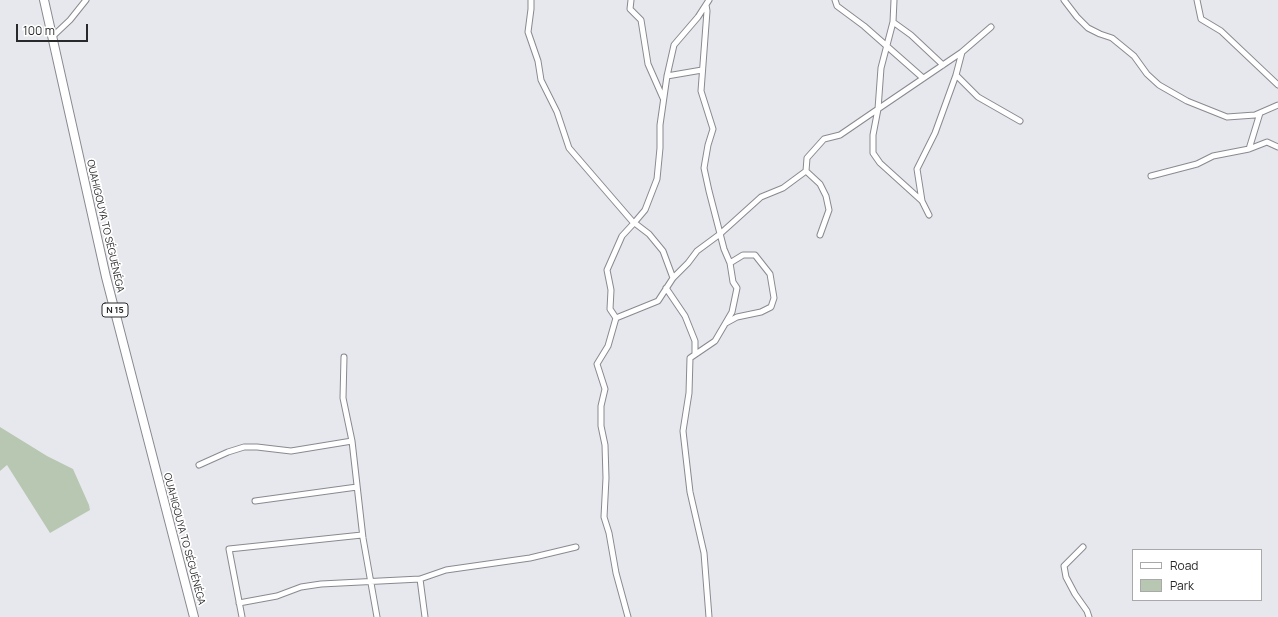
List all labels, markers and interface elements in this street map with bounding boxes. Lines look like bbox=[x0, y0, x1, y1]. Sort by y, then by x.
scale bar bbox=[18, 16, 90, 42]
text: 100 m bbox=[23, 22, 55, 39]
street label: OUAHIGOUYA TO SÉGUÉNÉGA bbox=[84, 158, 126, 294]
road number: N 15 bbox=[102, 303, 128, 317]
street label: OUAHIGOUYA TO SÉGUÉNÉGA bbox=[161, 472, 207, 606]
legend bbox=[1132, 549, 1262, 601]
text: Road bbox=[1170, 557, 1198, 574]
text: Park bbox=[1170, 577, 1194, 594]

